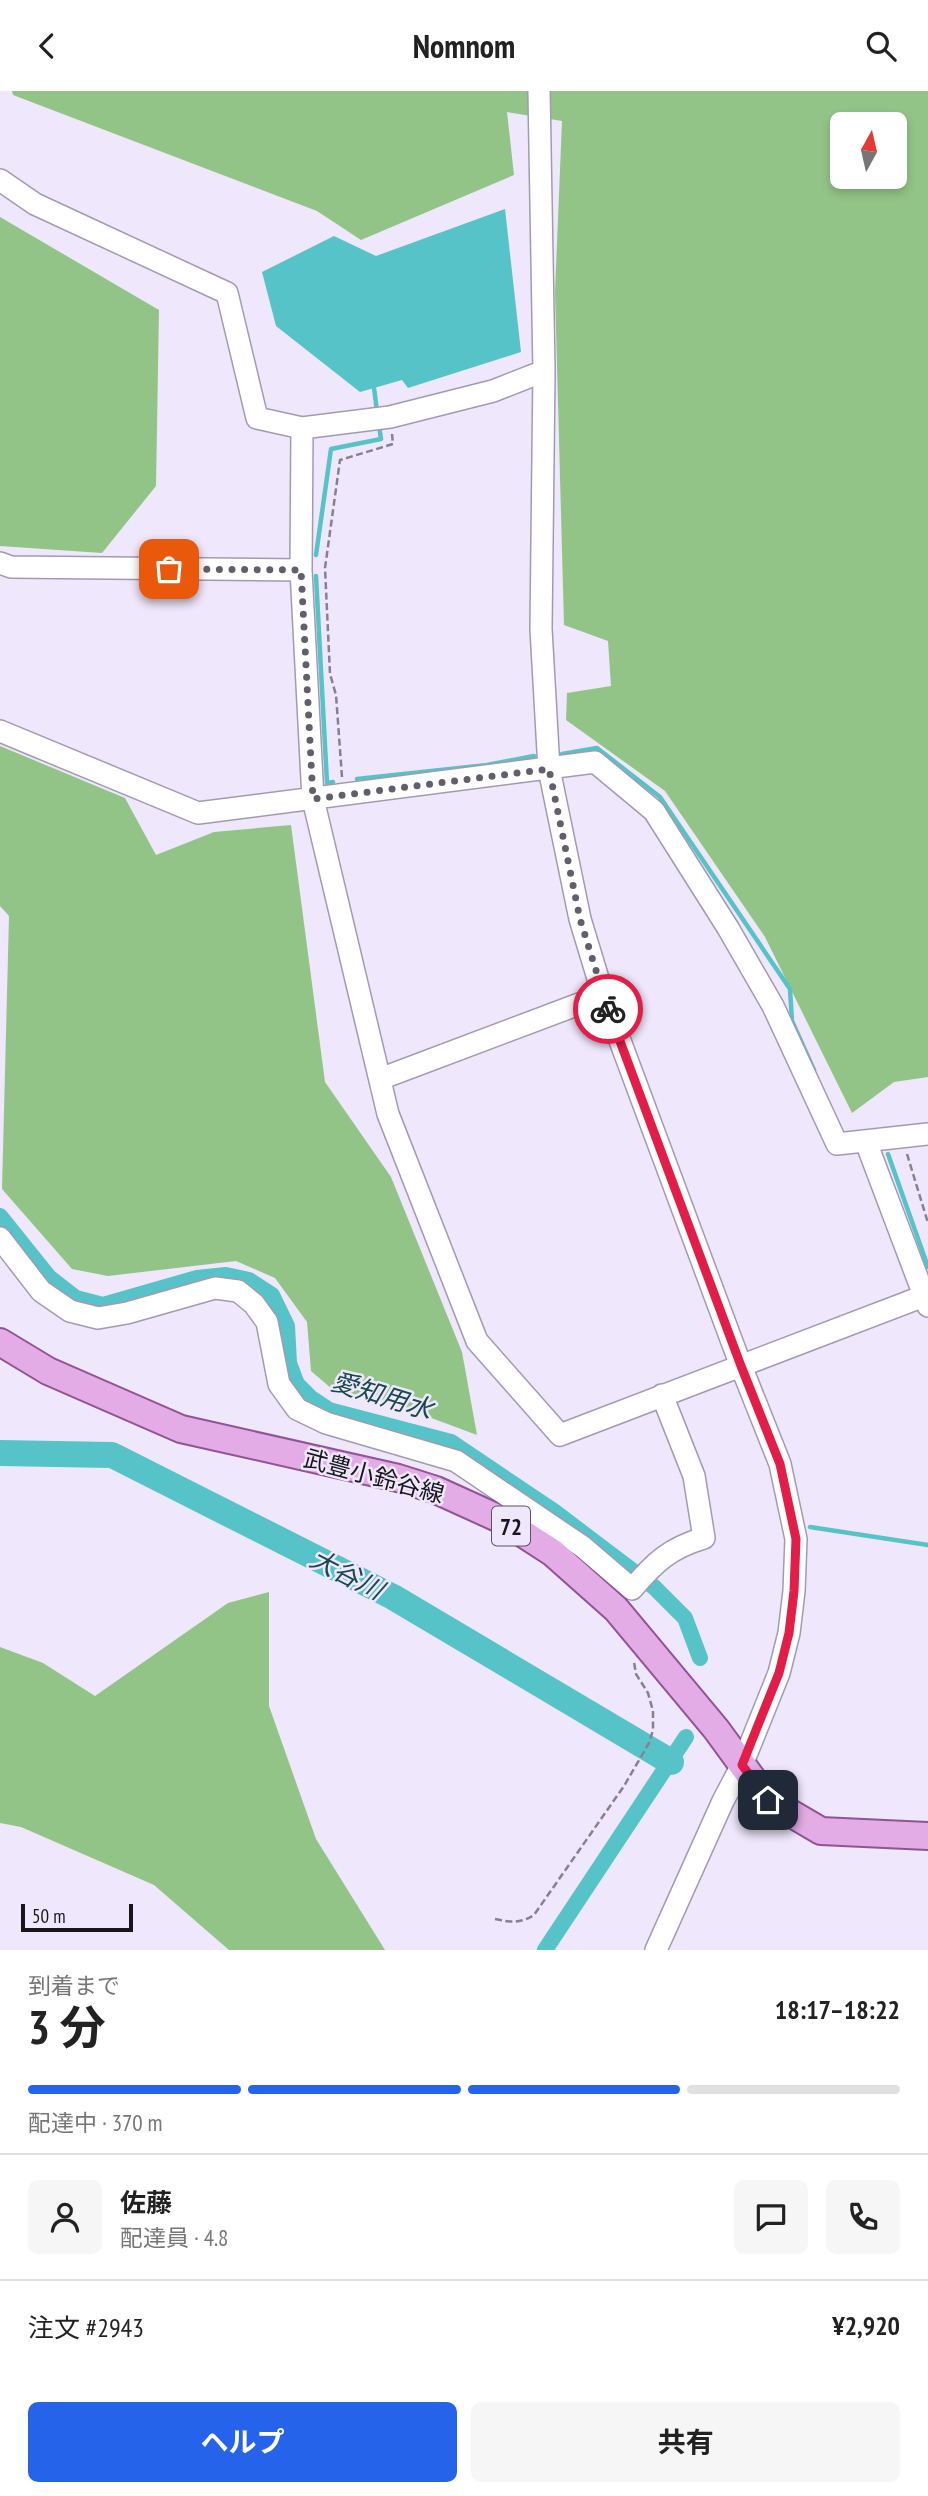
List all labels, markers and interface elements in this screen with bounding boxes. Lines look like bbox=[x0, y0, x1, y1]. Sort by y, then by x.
text: Nomnom bbox=[413, 25, 515, 67]
icon: back bbox=[28, 27, 66, 65]
icon: search bbox=[862, 27, 900, 65]
north arrow bbox=[830, 112, 906, 189]
map controls bbox=[830, 112, 907, 189]
pin bbox=[139, 539, 199, 599]
icon: bag bbox=[150, 550, 188, 588]
courier bbox=[573, 974, 643, 1044]
icon: bike bbox=[589, 990, 627, 1028]
water label: 愛知用水 bbox=[327, 1364, 439, 1427]
street label: 武豊小鈴谷線 bbox=[300, 1442, 448, 1510]
road number: 72 bbox=[492, 1507, 530, 1545]
water label: 大谷川 bbox=[305, 1542, 392, 1608]
pin bbox=[738, 1770, 798, 1830]
icon: home bbox=[749, 1781, 787, 1819]
scale bar bbox=[21, 1901, 133, 1933]
text: 50 m bbox=[32, 1904, 66, 1928]
text: 到着まで bbox=[28, 1971, 120, 2000]
text: 18:17–18:22 bbox=[775, 1993, 900, 2026]
text: 3 分 bbox=[28, 1997, 105, 2057]
text: 配達中 · 370 m bbox=[28, 2108, 163, 2137]
button: person bbox=[28, 2180, 102, 2254]
button: chat bbox=[734, 2180, 808, 2254]
button: phone bbox=[826, 2180, 900, 2254]
text: 佐藤 bbox=[120, 2186, 172, 2219]
text: 配達員 · 4.8 bbox=[120, 2223, 228, 2252]
text: ¥2,920 bbox=[832, 2309, 900, 2342]
text: 注文 #2943 bbox=[28, 2311, 144, 2344]
button: ヘルプ bbox=[28, 2402, 457, 2482]
button: 共有 bbox=[471, 2402, 900, 2482]

